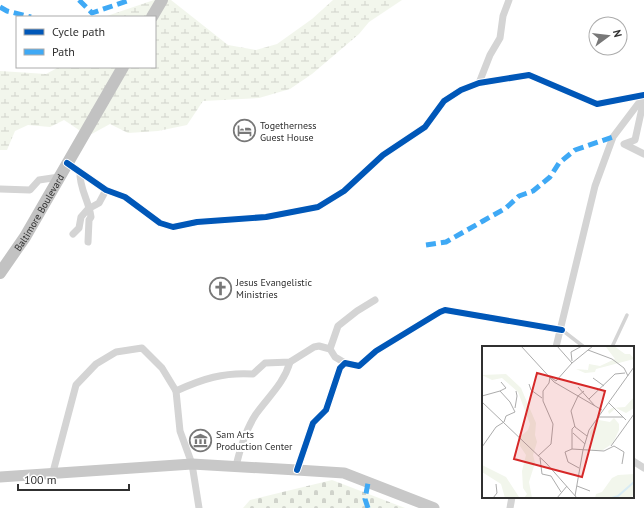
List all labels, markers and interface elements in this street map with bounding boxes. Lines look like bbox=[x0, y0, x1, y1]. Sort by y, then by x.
legend bbox=[16, 16, 156, 68]
north arrow bbox=[588, 16, 628, 56]
text: Cycle path bbox=[52, 24, 105, 39]
text: N bbox=[610, 28, 625, 39]
text: Path bbox=[52, 44, 75, 59]
hotel icon: Togetherness Guest House bbox=[232, 118, 258, 144]
place label: Togetherness Guest House bbox=[260, 119, 316, 144]
street label: Baltimore Boulevard bbox=[11, 171, 67, 253]
church icon: Jesus Evangelistic Ministries bbox=[208, 275, 234, 301]
place label: Jesus Evangelistic Ministries bbox=[235, 276, 312, 301]
inset map bbox=[482, 346, 634, 498]
museum icon: Sam Arts Production Center bbox=[188, 427, 214, 453]
place label: Sam Arts Production Center bbox=[216, 428, 293, 453]
scale bar bbox=[18, 466, 129, 492]
text: 100 m bbox=[24, 472, 57, 487]

